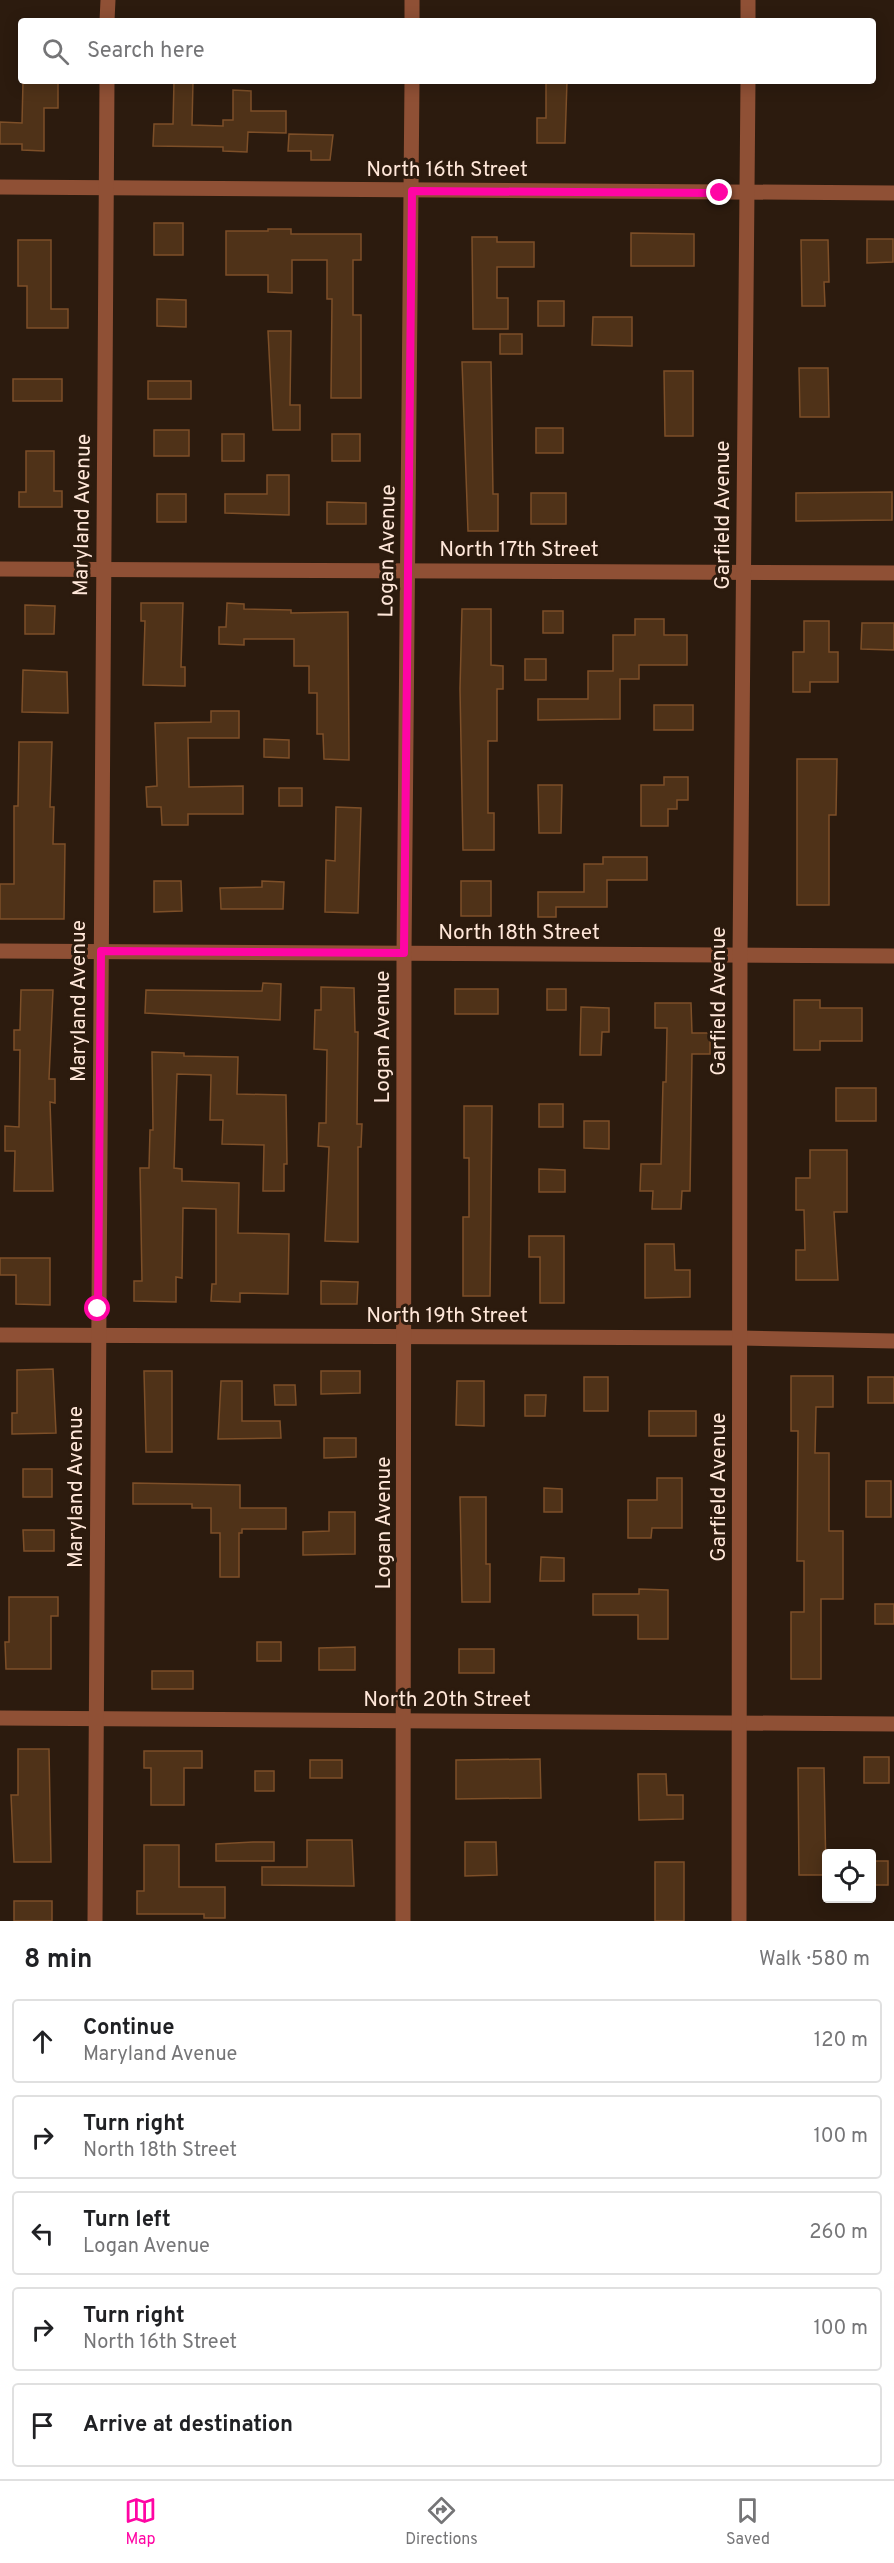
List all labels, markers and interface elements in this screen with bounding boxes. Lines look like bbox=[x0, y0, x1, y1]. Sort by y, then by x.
search box bbox=[18, 18, 876, 84]
icon: search bbox=[39, 35, 72, 68]
text: Search here bbox=[87, 38, 205, 65]
street label: North 16th Street bbox=[366, 157, 528, 184]
route end bbox=[706, 179, 732, 205]
street label: Maryland Avenue bbox=[68, 434, 98, 596]
street label: Garfield Avenue bbox=[710, 440, 737, 590]
street label: Logan Avenue bbox=[373, 484, 403, 618]
street label: North 17th Street bbox=[439, 537, 599, 564]
street label: Maryland Avenue bbox=[66, 920, 93, 1082]
street label: North 18th Street bbox=[438, 920, 600, 947]
street label: Garfield Avenue bbox=[706, 926, 733, 1076]
street label: Logan Avenue bbox=[370, 970, 397, 1104]
route start bbox=[84, 1295, 110, 1321]
street label: North 19th Street bbox=[366, 1303, 528, 1330]
street label: Maryland Avenue bbox=[63, 1406, 90, 1568]
street label: Garfield Avenue bbox=[706, 1412, 733, 1562]
street label: Logan Avenue bbox=[371, 1456, 398, 1590]
street label: North 20th Street bbox=[363, 1687, 531, 1714]
map controls bbox=[822, 1849, 876, 1903]
button: locate bbox=[822, 1849, 876, 1903]
text: 8 min bbox=[24, 1944, 92, 1977]
text: Walk · 580 m bbox=[759, 1947, 870, 1973]
text: Continue bbox=[83, 2015, 174, 2042]
icon: ahead bbox=[26, 2025, 59, 2058]
text: 120 m bbox=[814, 2028, 868, 2054]
text: Maryland Avenue bbox=[83, 2042, 237, 2068]
text: Turn right bbox=[83, 2111, 185, 2138]
icon: right bbox=[26, 2121, 59, 2154]
text: 100 m bbox=[813, 2124, 868, 2150]
text: North 18th Street bbox=[83, 2138, 237, 2164]
text: Turn left bbox=[83, 2207, 171, 2234]
icon: left bbox=[26, 2217, 59, 2250]
text: 260 m bbox=[809, 2220, 868, 2246]
text: Logan Avenue bbox=[83, 2234, 210, 2260]
text: Turn right bbox=[83, 2303, 185, 2330]
icon: right bbox=[26, 2313, 59, 2346]
text: 100 m bbox=[813, 2316, 868, 2342]
text: North 16th Street bbox=[83, 2330, 237, 2356]
icon: arrive bbox=[26, 2409, 59, 2442]
text: Arrive at destination bbox=[83, 2412, 293, 2439]
tab: Map bbox=[124, 2494, 157, 2550]
tab: Directions bbox=[405, 2494, 478, 2550]
tab: Saved bbox=[726, 2494, 770, 2550]

